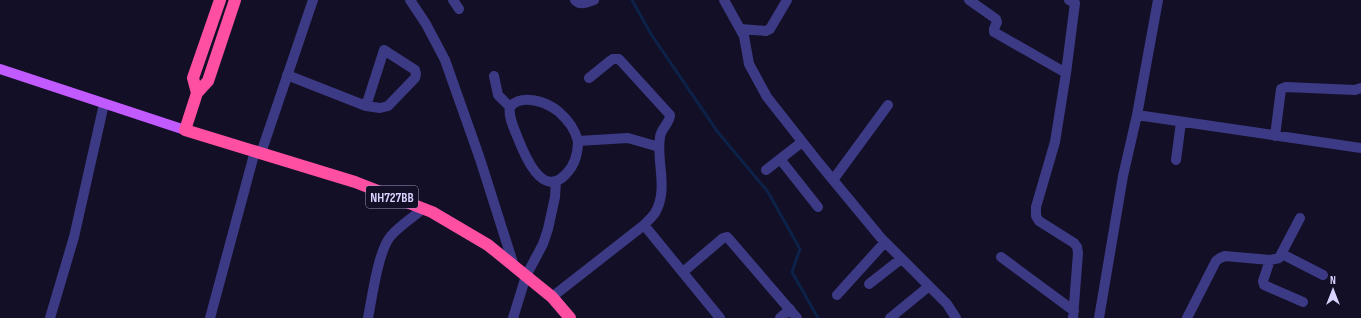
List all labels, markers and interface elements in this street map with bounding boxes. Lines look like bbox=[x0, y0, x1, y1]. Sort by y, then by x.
road number: NH727BB bbox=[366, 186, 418, 208]
north arrow bbox=[1313, 270, 1353, 310]
text: N bbox=[1330, 274, 1336, 287]

